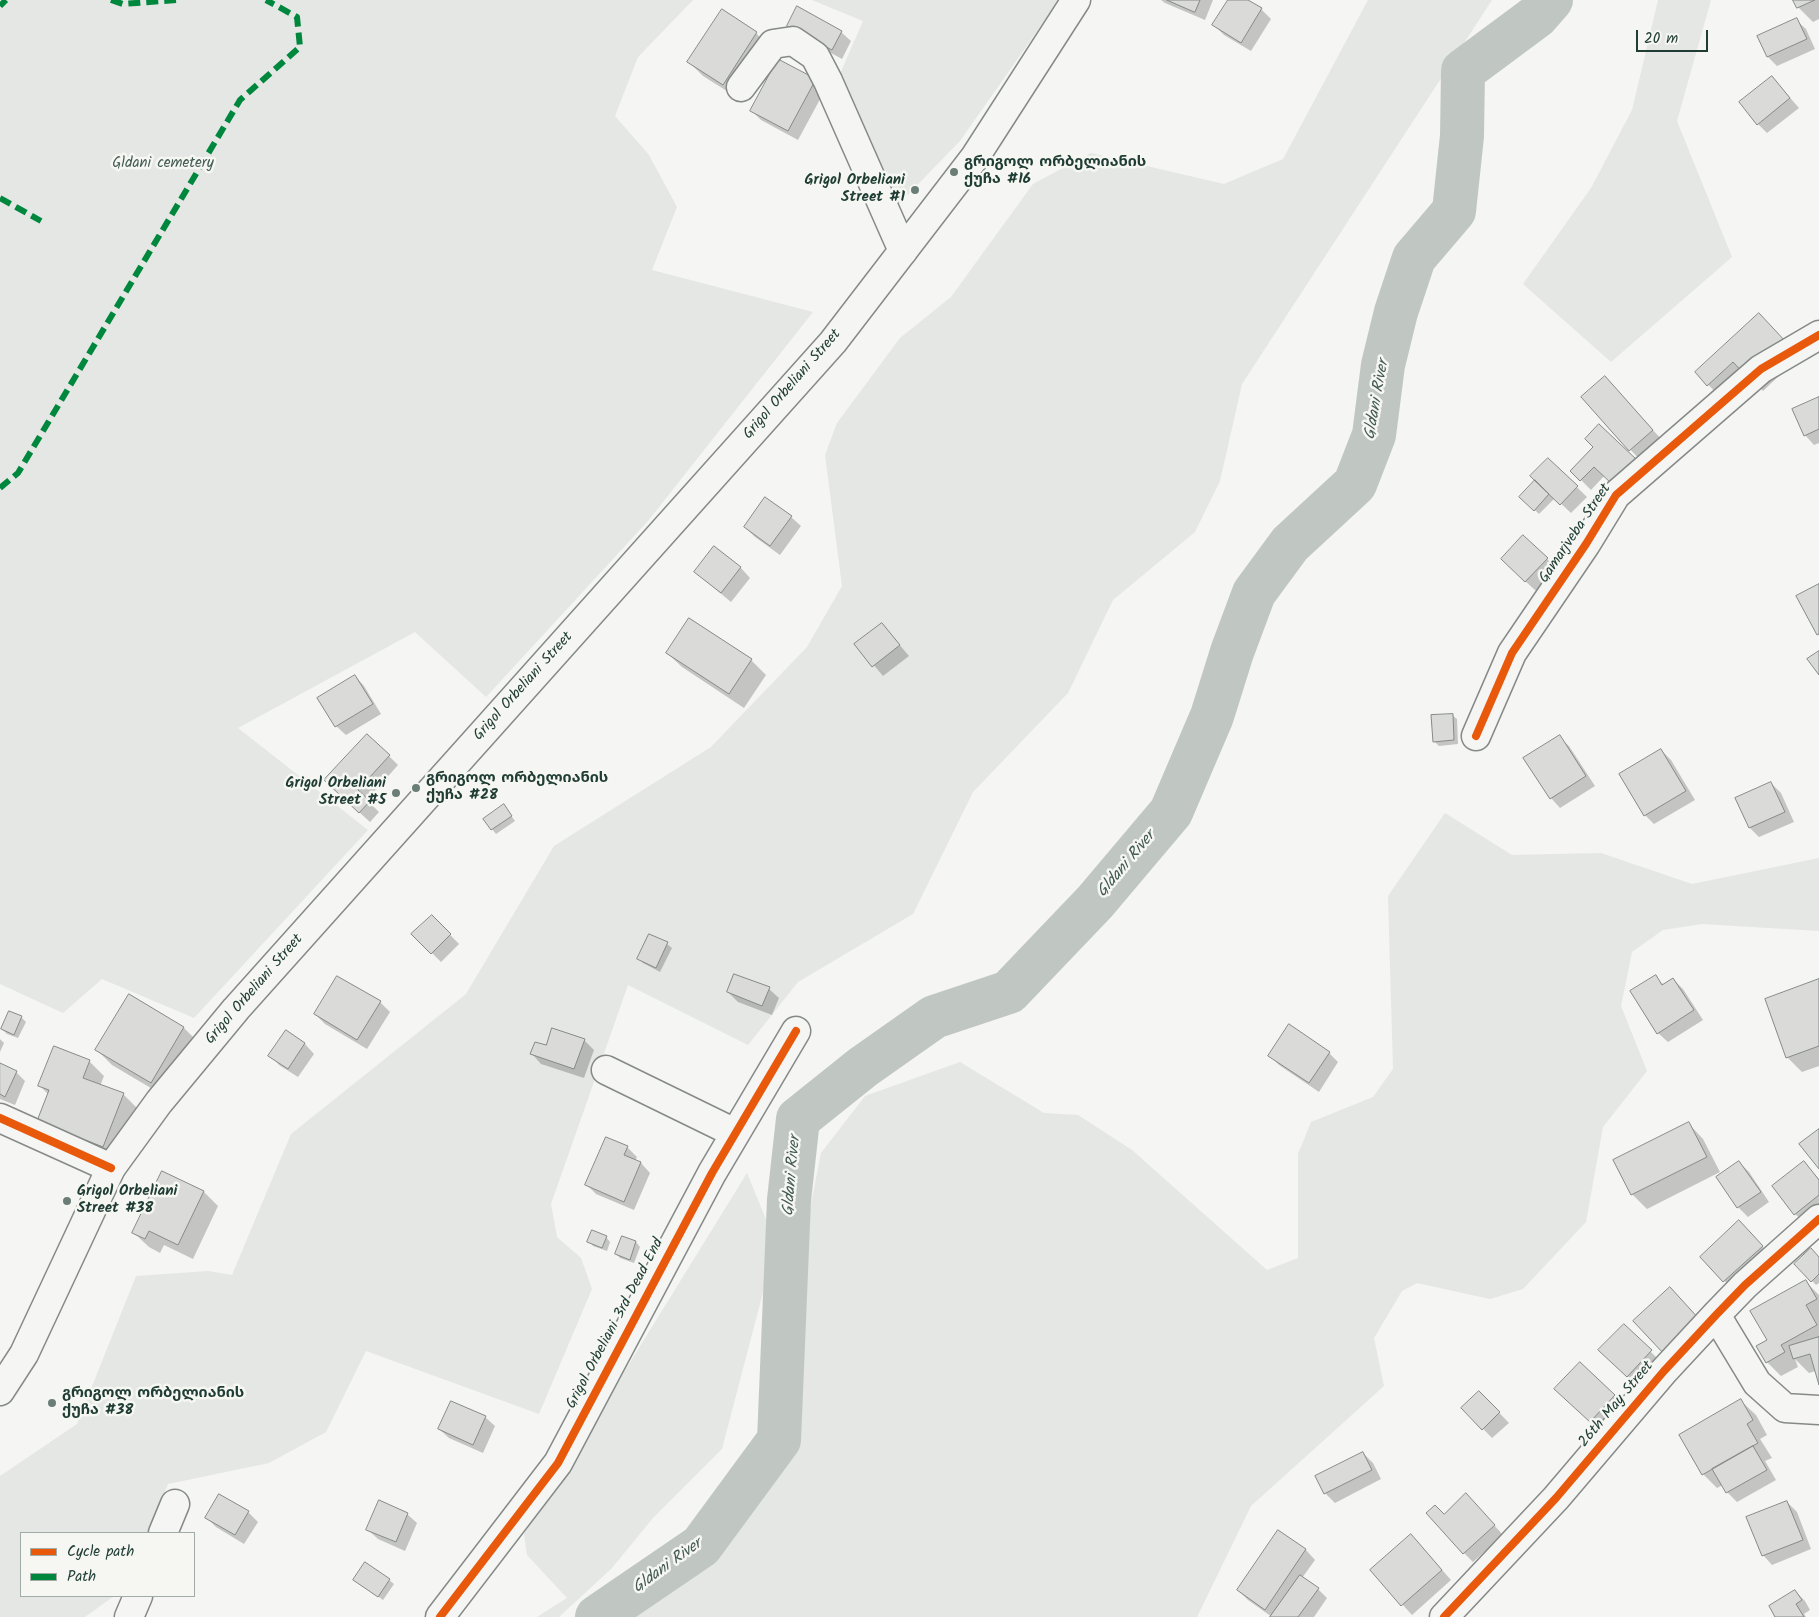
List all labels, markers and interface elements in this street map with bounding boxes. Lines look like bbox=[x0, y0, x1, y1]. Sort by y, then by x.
scale bar bbox=[1639, 20, 1712, 52]
text: 20 m bbox=[1644, 27, 1678, 51]
place label: გრიგოლ ორბელიანის ქუჩა #16 bbox=[964, 154, 1146, 189]
park label: Gldani cemetery bbox=[112, 155, 214, 173]
marker: გრიგოლ ორბელიანის ქუჩა #16 bbox=[948, 166, 960, 178]
place label: Grigol Orbeliani Street #1 bbox=[805, 172, 905, 207]
marker: Grigol Orbeliani Street #1 bbox=[909, 184, 921, 196]
street label: Grigol Orbeliani Street bbox=[740, 326, 846, 444]
water label: Gldani River bbox=[1362, 359, 1394, 441]
street label: Gamarjveba Street bbox=[1536, 481, 1616, 587]
street label: Grigol Orbeliani Street bbox=[470, 629, 578, 745]
place label: გრიგოლ ორბელიანის ქუჩა #28 bbox=[426, 770, 608, 805]
place label: Grigol Orbeliani Street #5 bbox=[286, 775, 386, 810]
marker: გრიგოლ ორბელიანის ქუჩა #28 bbox=[410, 782, 422, 794]
marker: Grigol Orbeliani Street #5 bbox=[390, 787, 402, 799]
water label: Gldani River bbox=[1094, 828, 1160, 902]
street label: Grigol Orbeliani Street bbox=[202, 931, 308, 1049]
water label: Gldani River bbox=[780, 1135, 806, 1217]
place label: Grigol Orbeliani Street #38 bbox=[77, 1183, 177, 1218]
marker: Grigol Orbeliani Street #38 bbox=[61, 1195, 73, 1207]
street label: Grigol Orbeliani 3rd Dead End bbox=[563, 1236, 669, 1412]
street label: 26th May Street bbox=[1576, 1358, 1658, 1452]
place label: გრიგოლ ორბელიანის ქუჩა #38 bbox=[62, 1385, 244, 1420]
marker: გრიგოლ ორბელიანის ქუჩა #38 bbox=[46, 1397, 58, 1409]
legend bbox=[20, 1532, 195, 1597]
water label: Gldani River bbox=[630, 1536, 706, 1598]
text: Cycle path bbox=[67, 1540, 134, 1564]
text: Path bbox=[67, 1565, 96, 1589]

